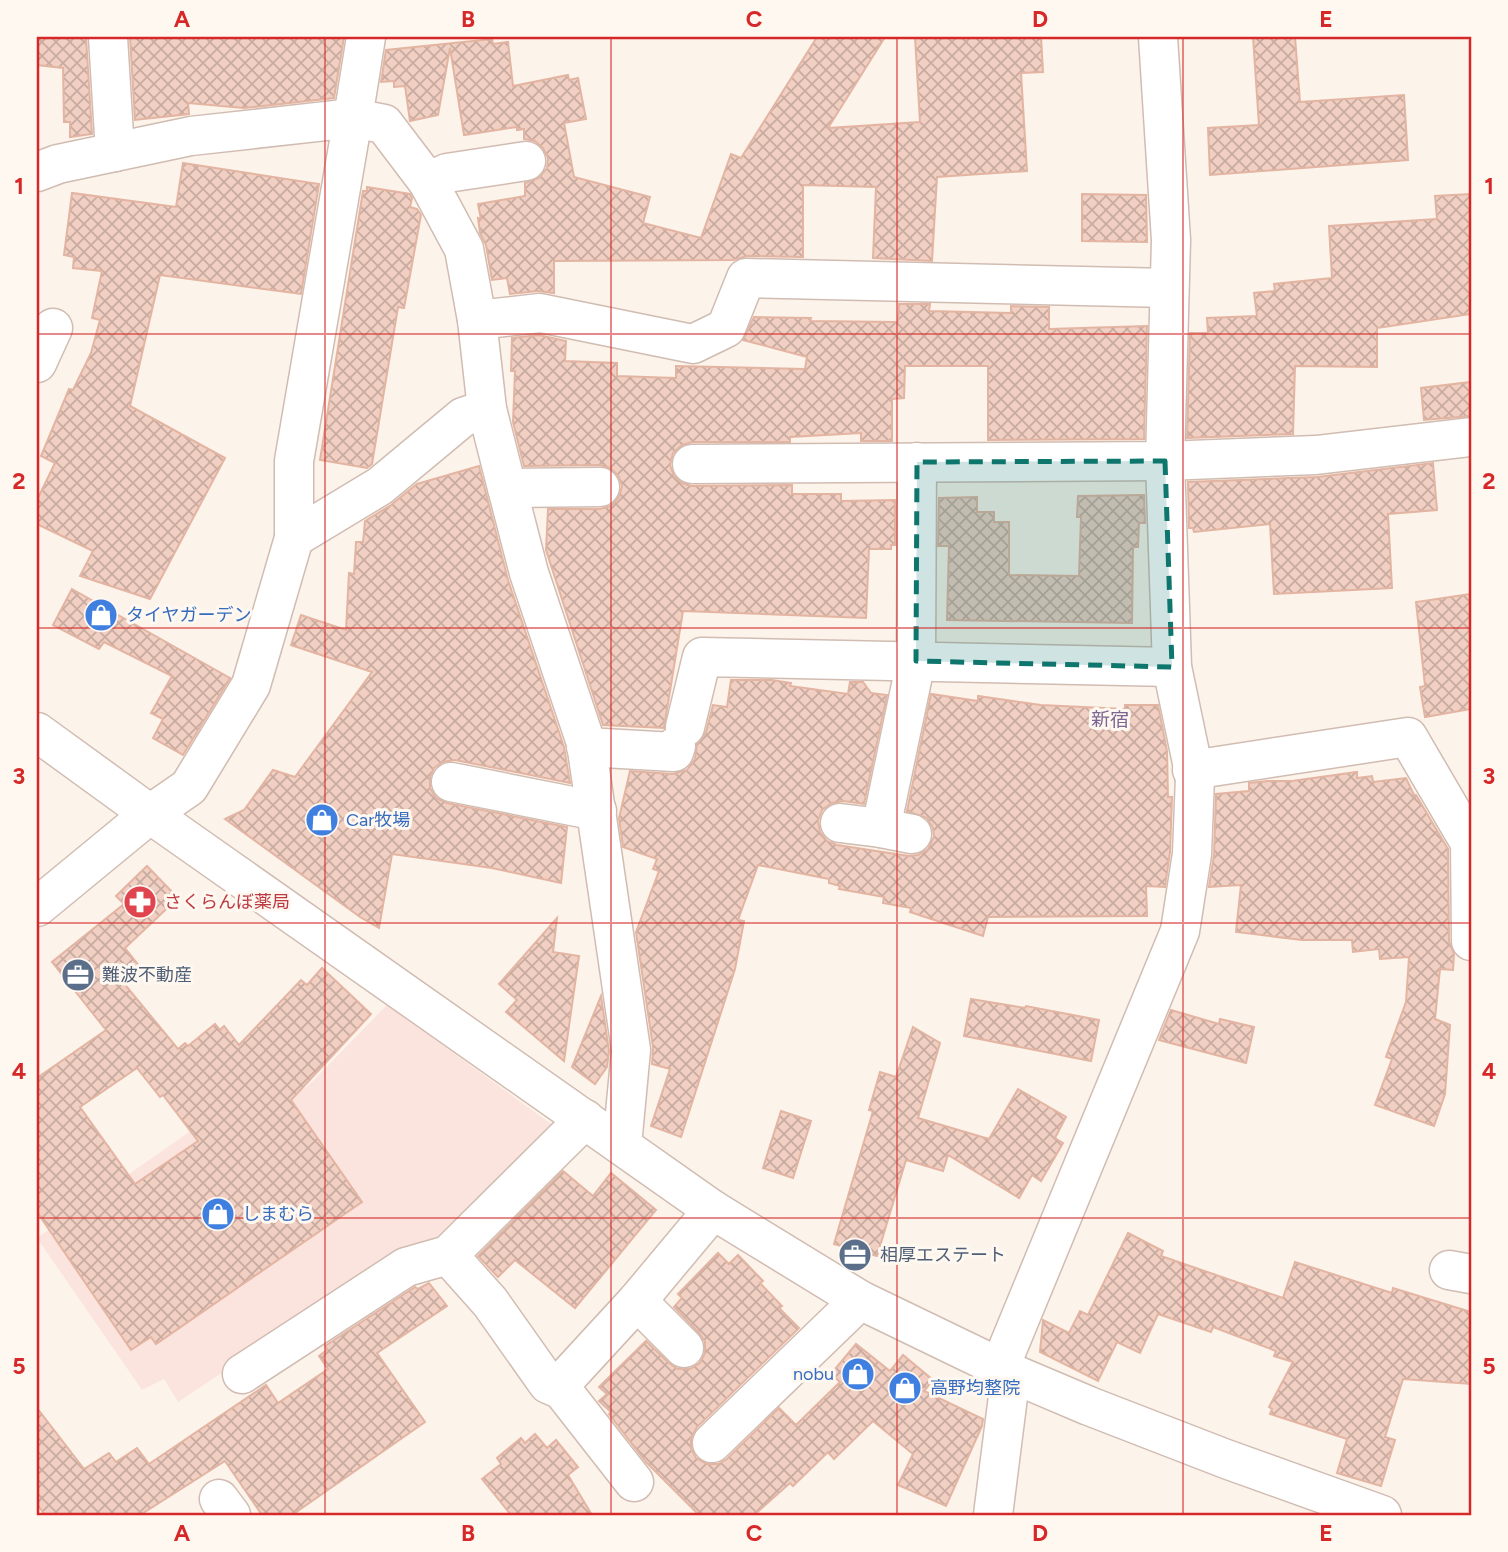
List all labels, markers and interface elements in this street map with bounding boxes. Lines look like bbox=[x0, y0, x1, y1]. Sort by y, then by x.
text: A bbox=[174, 5, 191, 33]
text: B bbox=[461, 5, 475, 33]
text: C bbox=[746, 5, 763, 33]
text: D bbox=[1032, 5, 1048, 33]
text: E bbox=[1319, 5, 1333, 33]
text: 1 bbox=[14, 172, 24, 200]
text: 1 bbox=[1484, 172, 1494, 200]
text: 2 bbox=[12, 467, 26, 495]
text: 2 bbox=[1482, 467, 1496, 495]
shop icon: タイヤガーデン bbox=[82, 596, 120, 634]
place label: タイヤガーデン bbox=[126, 604, 251, 626]
district label: 新宿 bbox=[1091, 708, 1129, 731]
text: 3 bbox=[13, 762, 25, 790]
text: 3 bbox=[1483, 762, 1495, 790]
shop icon: Car牧場 bbox=[303, 801, 341, 839]
place label: Car牧場 bbox=[346, 809, 410, 831]
pharmacy icon: さくらんぼ薬局 bbox=[121, 883, 159, 921]
place label: さくらんぼ薬局 bbox=[164, 891, 290, 913]
office icon: 難波不動産 bbox=[59, 956, 97, 994]
place label: 難波不動産 bbox=[102, 964, 192, 986]
text: 4 bbox=[12, 1057, 26, 1085]
text: 4 bbox=[1482, 1057, 1496, 1085]
shop icon: しまむら bbox=[199, 1195, 237, 1233]
place label: しまむら bbox=[242, 1203, 314, 1225]
office icon: 相厚エステート bbox=[836, 1236, 874, 1274]
place label: 相厚エステート bbox=[880, 1244, 1006, 1266]
text: 5 bbox=[12, 1352, 26, 1380]
text: 5 bbox=[1482, 1352, 1496, 1380]
shop icon: nobu bbox=[839, 1355, 877, 1393]
place label: nobu bbox=[793, 1363, 834, 1385]
shop icon: 高野均整院 bbox=[886, 1369, 924, 1407]
place label: 高野均整院 bbox=[930, 1377, 1020, 1399]
text: A bbox=[174, 1519, 191, 1547]
text: B bbox=[461, 1519, 475, 1547]
text: C bbox=[746, 1519, 763, 1547]
text: D bbox=[1032, 1519, 1048, 1547]
text: E bbox=[1319, 1519, 1333, 1547]

